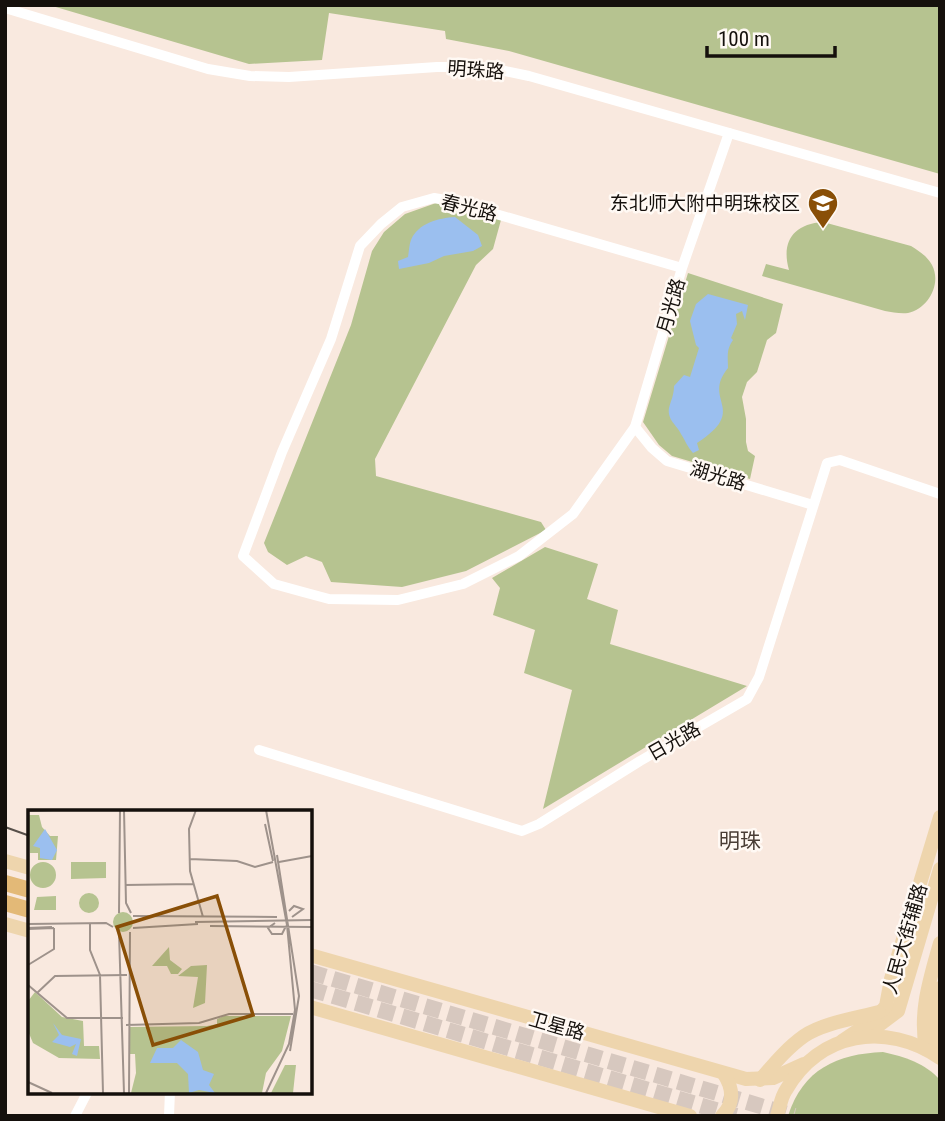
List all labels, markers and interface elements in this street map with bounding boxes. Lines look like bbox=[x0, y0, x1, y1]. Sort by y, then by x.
scale bar bbox=[707, 14, 835, 58]
text: 100 m bbox=[718, 27, 770, 51]
street label: 明珠路 bbox=[447, 57, 505, 83]
school or university icon: 东北师大附中明珠校区 bbox=[806, 186, 840, 230]
street label: 春光路 bbox=[439, 190, 499, 226]
place label: 东北师大附中明珠校区 bbox=[610, 192, 800, 215]
street label: 月光路 bbox=[652, 275, 690, 337]
street label: 湖光路 bbox=[687, 457, 749, 495]
street label: 日光路 bbox=[644, 717, 704, 765]
inset map bbox=[28, 810, 312, 1093]
district label: 明珠 bbox=[719, 829, 761, 853]
street label: 人民大街辅路 bbox=[878, 881, 932, 997]
street label: 卫星路 bbox=[526, 1007, 588, 1045]

